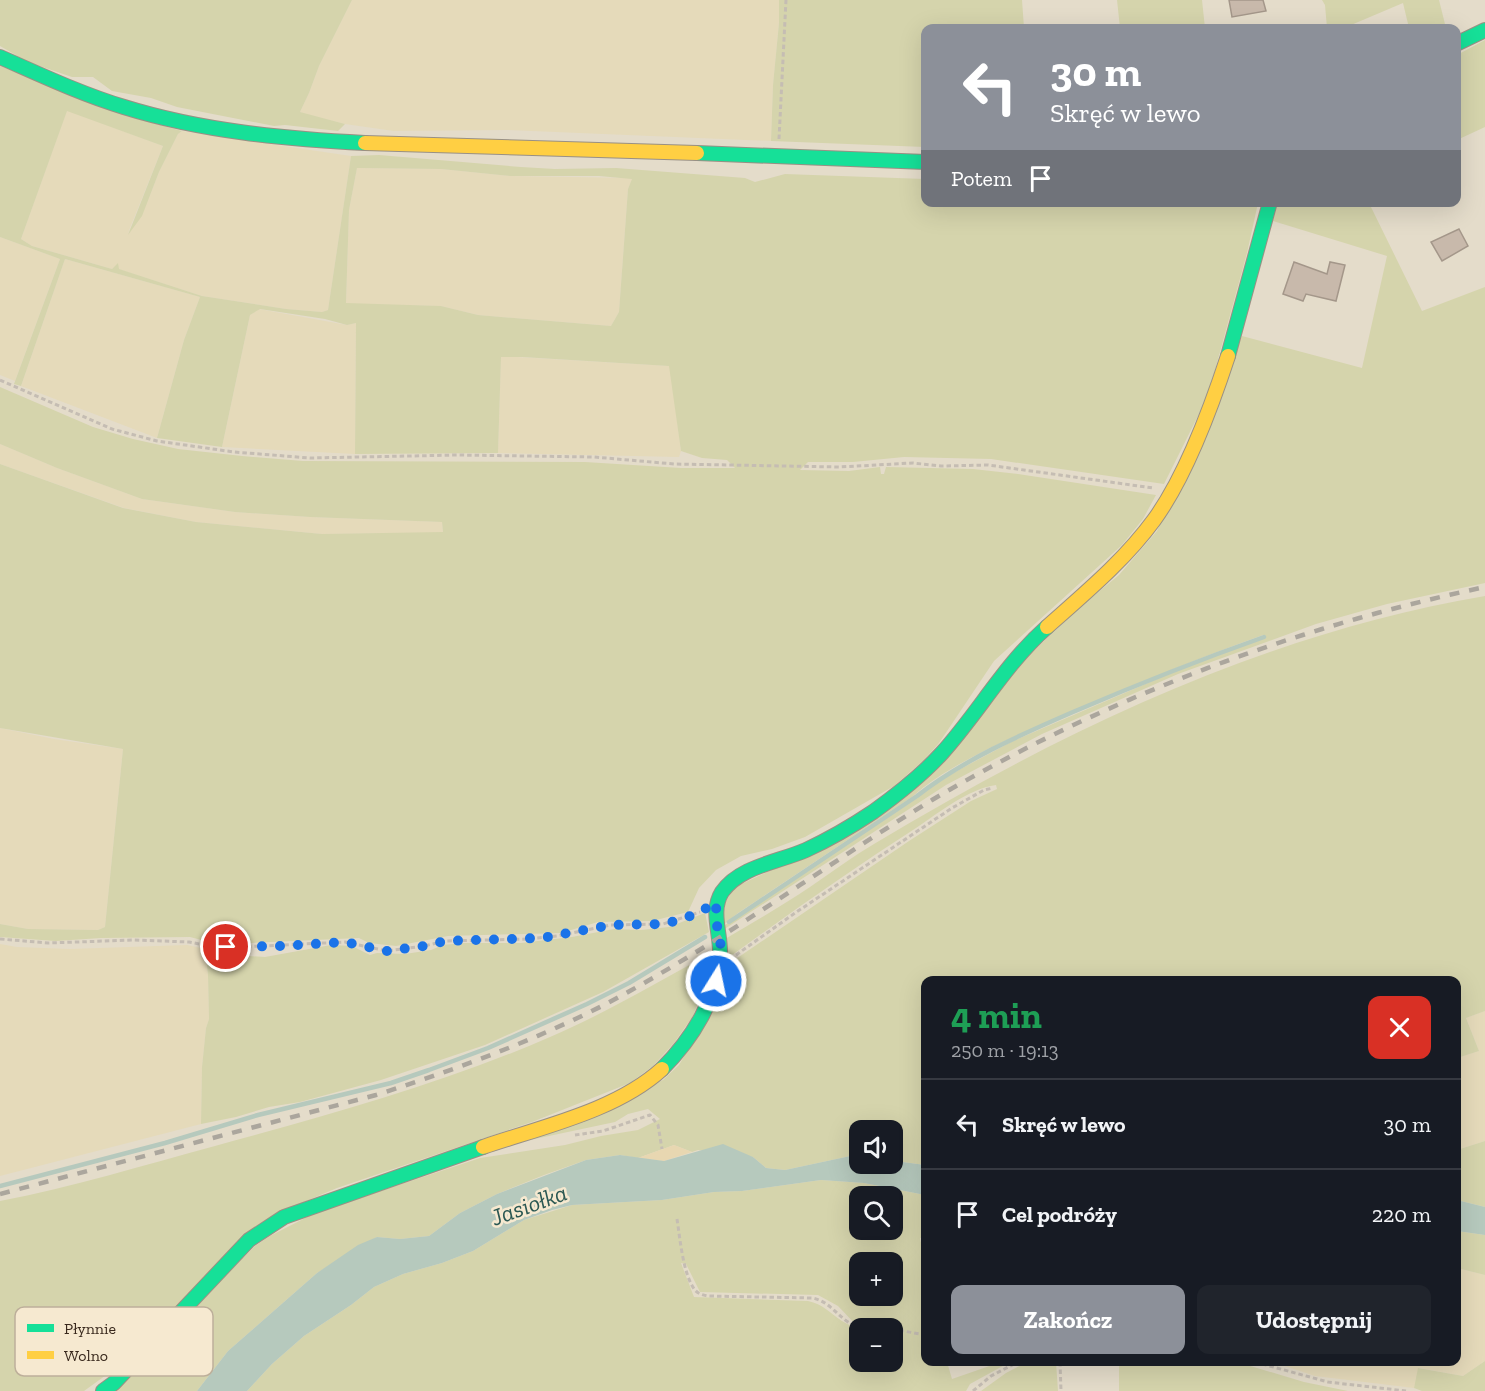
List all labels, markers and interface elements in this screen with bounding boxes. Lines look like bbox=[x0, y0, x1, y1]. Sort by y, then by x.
text: 30 m bbox=[1050, 46, 1141, 97]
icon: left bbox=[951, 48, 1029, 126]
text: Skręć w lewo bbox=[1050, 97, 1201, 129]
icon: arrive bbox=[1024, 162, 1057, 195]
text: Potem bbox=[951, 165, 1012, 192]
pin bbox=[200, 921, 251, 972]
icon: arrive bbox=[209, 930, 242, 963]
position arrow bbox=[684, 949, 748, 1013]
text: 4 min bbox=[951, 994, 1042, 1037]
button: close bbox=[1368, 996, 1431, 1059]
text: 250 m · 19:13 bbox=[951, 1038, 1059, 1062]
icon: left bbox=[951, 1108, 984, 1141]
text: Skręć w lewo bbox=[1002, 1111, 1126, 1138]
text: 30 m bbox=[1384, 1111, 1431, 1138]
map controls bbox=[849, 1120, 903, 1372]
button: sound bbox=[849, 1120, 903, 1174]
water label: Jasiołka bbox=[486, 1177, 571, 1232]
button: search bbox=[849, 1186, 903, 1240]
icon: arrive bbox=[951, 1198, 984, 1231]
text: Cel podróży bbox=[1002, 1201, 1117, 1228]
text: 220 m bbox=[1372, 1201, 1431, 1228]
button: + bbox=[849, 1252, 903, 1306]
button: Zakończ bbox=[951, 1285, 1185, 1354]
button: Udostępnij bbox=[1197, 1285, 1431, 1354]
legend bbox=[15, 1307, 213, 1376]
button: − bbox=[849, 1318, 903, 1372]
text: Płynnie bbox=[64, 1319, 116, 1338]
text: Wolno bbox=[64, 1346, 108, 1365]

